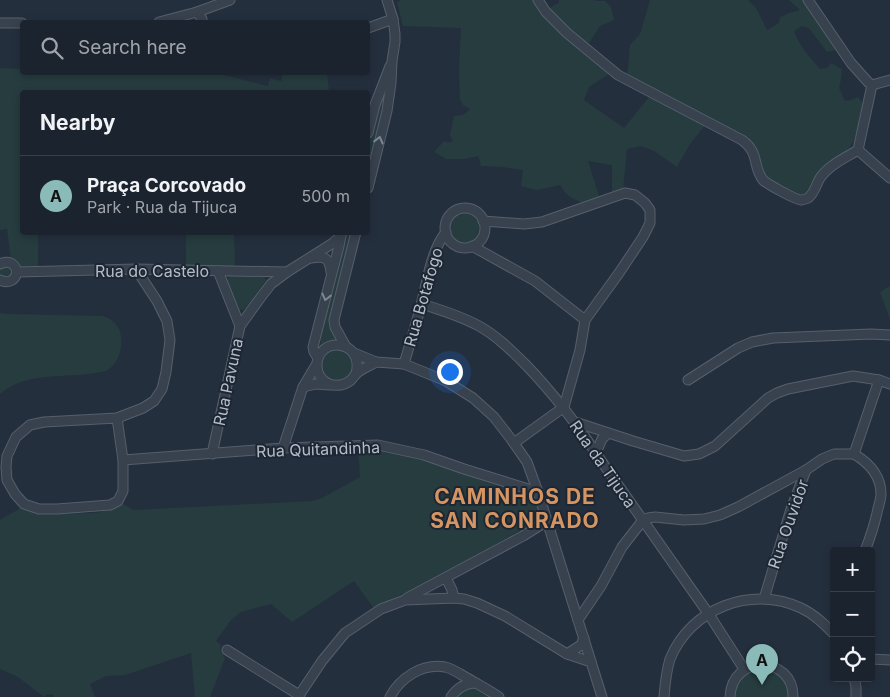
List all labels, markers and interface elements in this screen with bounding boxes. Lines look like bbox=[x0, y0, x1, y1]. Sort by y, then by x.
search box bbox=[20, 20, 370, 75]
icon: search bbox=[38, 34, 66, 62]
text: Search here bbox=[78, 36, 187, 59]
text: Nearby bbox=[40, 110, 115, 135]
one-way arrow bbox=[374, 137, 384, 145]
text: Praça Corcovado bbox=[87, 174, 246, 197]
text: A bbox=[50, 186, 62, 206]
text: 500 m bbox=[302, 186, 350, 206]
text: Park · Rua da Tijuca bbox=[87, 197, 237, 217]
street label: Rua Botafogo bbox=[399, 245, 447, 349]
street label: Rua do Castelo bbox=[95, 261, 209, 281]
one-way arrow bbox=[321, 292, 332, 301]
street label: Rua Pavuna bbox=[209, 336, 247, 428]
your location bbox=[437, 359, 463, 385]
street label: Rua da Tijuca bbox=[565, 416, 641, 512]
street label: Rua Quitandinha bbox=[256, 437, 380, 461]
street label: Rua Ouvidor bbox=[763, 477, 813, 571]
district label: CAMINHOS DE SAN CONRADO bbox=[430, 484, 600, 533]
map controls bbox=[830, 547, 875, 682]
button: + bbox=[830, 547, 875, 592]
button: − bbox=[830, 592, 875, 637]
button: locate bbox=[830, 637, 875, 682]
pin: A bbox=[746, 644, 778, 685]

